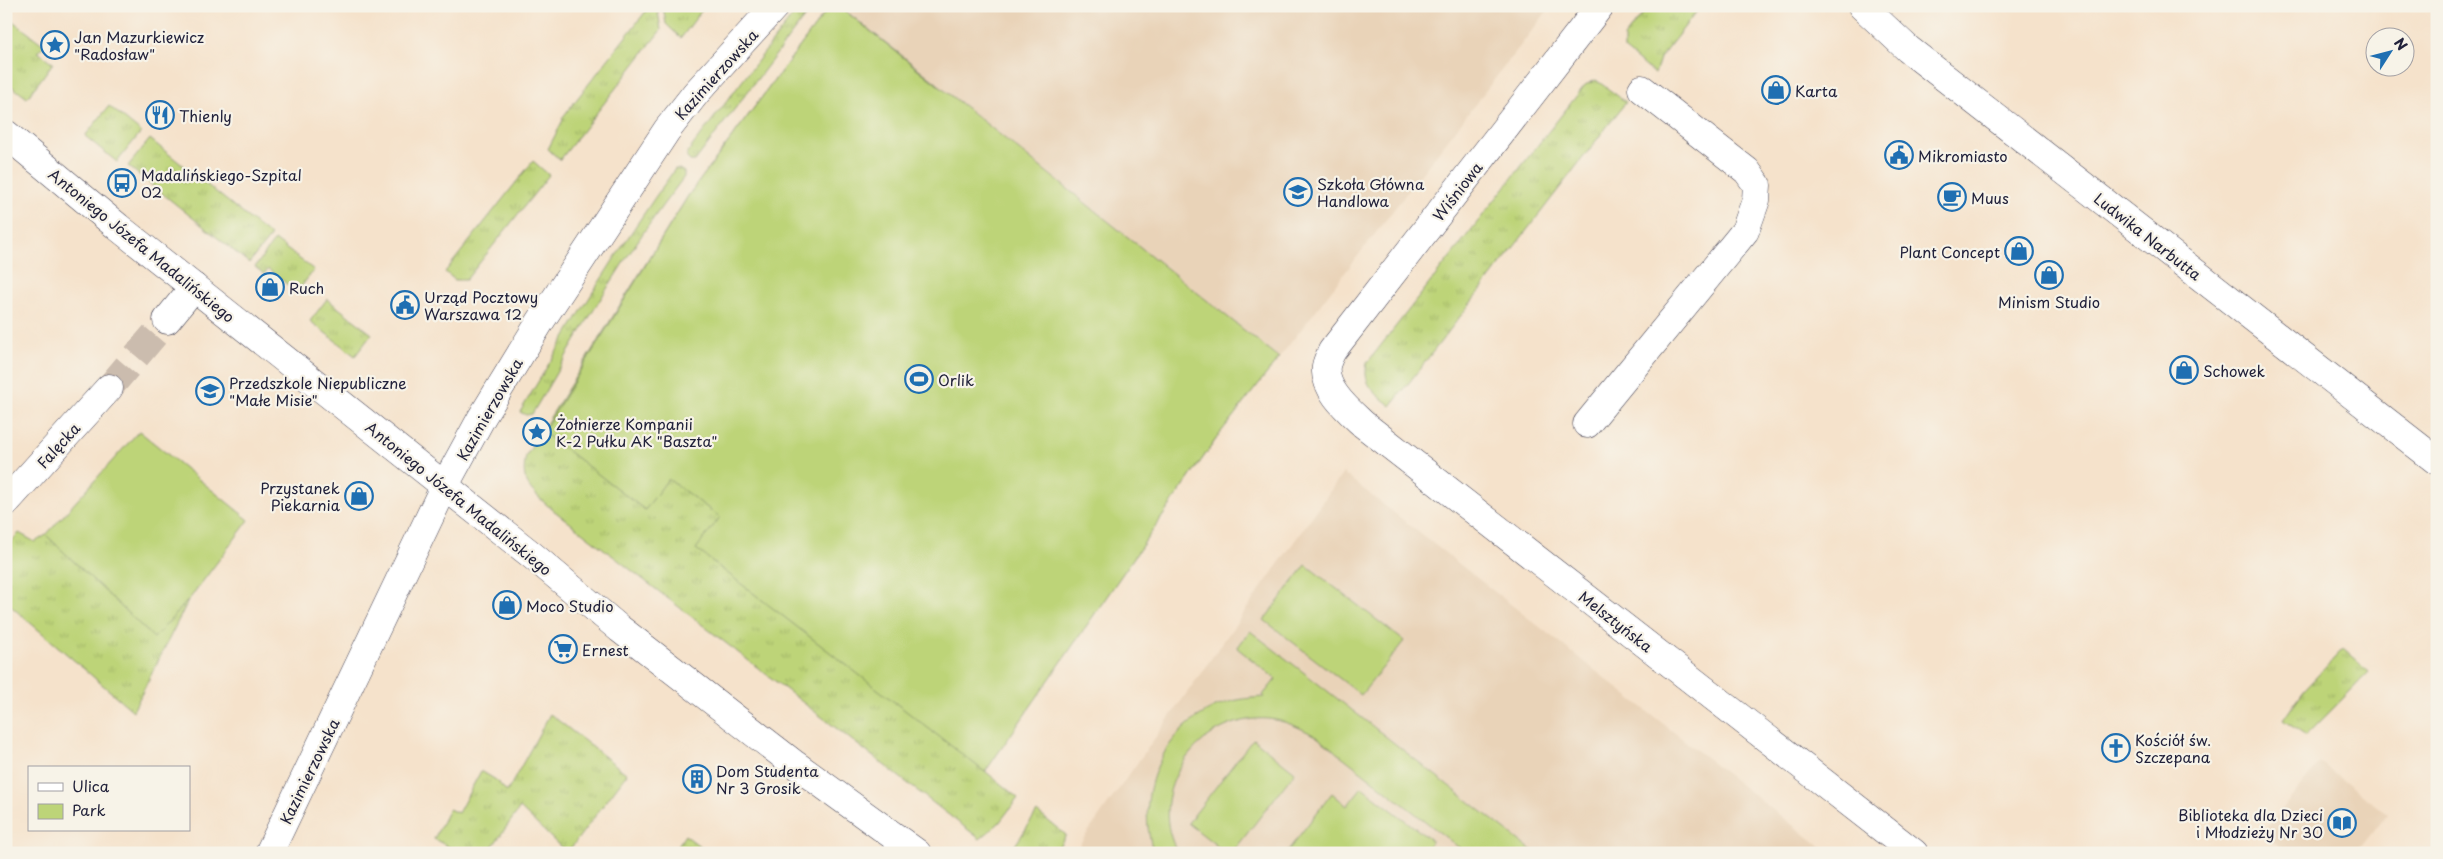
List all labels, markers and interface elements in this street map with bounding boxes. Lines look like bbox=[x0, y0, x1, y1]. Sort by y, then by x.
street label: Kazimierzowska bbox=[669, 23, 763, 124]
place label: Jan Mazurkiewicz "Radosław" bbox=[74, 25, 204, 65]
north arrow bbox=[2366, 28, 2416, 78]
place icon: Jan Mazurkiewicz "Radosław" bbox=[40, 30, 70, 60]
text: N bbox=[2389, 33, 2413, 55]
shop icon: Karta bbox=[1761, 75, 1791, 105]
place label: Karta bbox=[1795, 79, 1838, 102]
restaurant icon: Thienly bbox=[145, 100, 175, 130]
place label: Thienly bbox=[179, 104, 232, 127]
public building icon: Mikromiasto bbox=[1884, 140, 1914, 170]
place label: Mikromiasto bbox=[1918, 144, 2008, 167]
street label: Wiśniowa bbox=[1427, 156, 1488, 226]
street label: Antoniego Józefa Madalińskiego bbox=[44, 162, 240, 328]
place label: Madalińskiego-Szpital 02 bbox=[141, 163, 302, 203]
bus stop icon: Madalińskiego-Szpital 02 bbox=[107, 168, 137, 198]
place label: Szkoła Główna Handlowa bbox=[1317, 172, 1425, 212]
school or university icon: Szkoła Główna Handlowa bbox=[1283, 177, 1313, 207]
cafe icon: Muus bbox=[1937, 182, 1967, 212]
place label: Muus bbox=[1971, 186, 2009, 209]
street label: Ludwika Narbutta bbox=[2089, 187, 2207, 286]
shop icon: Plant Concept bbox=[2004, 236, 2034, 266]
place label: Plant Concept bbox=[1899, 240, 2000, 263]
shop icon: Minism Studio bbox=[2034, 260, 2064, 290]
shop icon: Ruch bbox=[255, 272, 285, 302]
place label: Ruch bbox=[289, 276, 324, 299]
place label: Urząd Pocztowy Warszawa 12 bbox=[424, 285, 538, 325]
public building icon: Urząd Pocztowy Warszawa 12 bbox=[390, 290, 420, 320]
place label: Minism Studio bbox=[1998, 290, 2100, 313]
street label: Kazimierzowska bbox=[450, 353, 528, 465]
shop icon: Schowek bbox=[2169, 355, 2199, 385]
place label: Schowek bbox=[2203, 359, 2266, 382]
sports icon: Orlik bbox=[904, 364, 934, 394]
place label: Orlik bbox=[938, 368, 974, 391]
place label: Przedszkole Niepubliczne "Małe Misie" bbox=[229, 371, 407, 411]
school or university icon: Przedszkole Niepubliczne "Małe Misie" bbox=[195, 376, 225, 406]
place label: Żołnierze Kompanii K-2 Pułku AK "Baszta" bbox=[556, 412, 717, 452]
street label: Antoniego Józefa Madalińskiego bbox=[361, 415, 557, 581]
street label: Falęcka bbox=[31, 416, 85, 473]
place icon: Żołnierze Kompanii K-2 Pułku AK "Baszta" bbox=[522, 417, 552, 447]
place label: Przystanek Piekarnia bbox=[260, 476, 341, 516]
shop icon: Przystanek Piekarnia bbox=[344, 481, 374, 511]
street label: Melsztyńska bbox=[1574, 585, 1658, 658]
shop icon: Moco Studio bbox=[492, 590, 522, 620]
place label: Moco Studio bbox=[526, 594, 614, 617]
supermarket icon: Ernest bbox=[548, 634, 578, 664]
place label: Ernest bbox=[582, 638, 628, 661]
street label: Kazimierzowska bbox=[273, 714, 345, 828]
place label: Kościół św. Szczepana bbox=[2135, 728, 2211, 768]
church icon: Kościół św. Szczepana bbox=[2101, 733, 2131, 763]
place label: Dom Studenta Nr 3 Grosik bbox=[716, 759, 819, 799]
building icon: Dom Studenta Nr 3 Grosik bbox=[682, 764, 712, 794]
legend bbox=[28, 766, 190, 832]
text: Ulica bbox=[72, 774, 110, 797]
text: Park bbox=[72, 798, 106, 821]
place label: Biblioteka dla Dzieci i Młodzieży Nr 30 bbox=[2178, 803, 2323, 843]
library icon: Biblioteka dla Dzieci i Młodzieży Nr 30 bbox=[2327, 808, 2357, 838]

